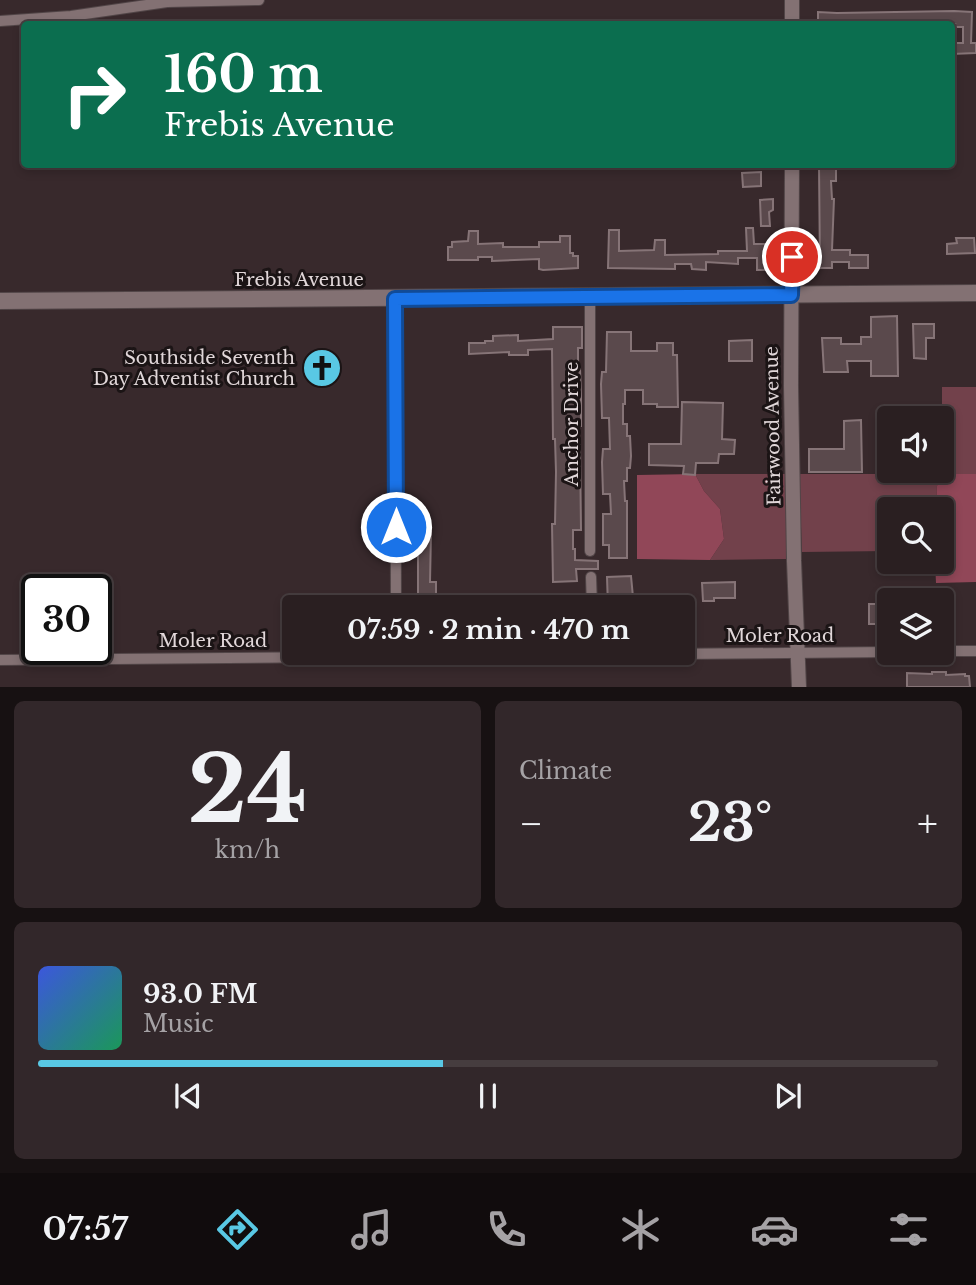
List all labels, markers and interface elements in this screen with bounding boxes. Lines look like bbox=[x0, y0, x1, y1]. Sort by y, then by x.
text: 160 m bbox=[164, 44, 323, 105]
icon: right bbox=[49, 49, 140, 140]
text: Frebis Avenue bbox=[164, 105, 395, 145]
pin bbox=[762, 227, 822, 287]
icon: arrive bbox=[773, 238, 811, 276]
street label: Frebis Avenue bbox=[234, 269, 364, 291]
street label: Fairwood Avenue bbox=[761, 346, 785, 506]
place label: Southside Seventh Day Adventist Church bbox=[93, 347, 295, 390]
church icon: Southside Seventh Day Adventist Church bbox=[301, 347, 343, 389]
street label: Anchor Drive bbox=[561, 362, 583, 487]
map controls bbox=[877, 406, 954, 665]
button: sound bbox=[877, 406, 954, 483]
position arrow bbox=[359, 490, 433, 564]
button: search bbox=[877, 497, 954, 574]
speed limit sign: 30 bbox=[21, 574, 112, 665]
button: layers bbox=[877, 588, 954, 665]
text: 07:59 · 2 min · 470 m bbox=[347, 614, 630, 646]
street label: Moler Road bbox=[726, 625, 834, 647]
street label: Moler Road bbox=[159, 630, 267, 652]
text: 24 bbox=[188, 734, 307, 847]
text: Climate bbox=[519, 757, 612, 785]
text: 23° bbox=[688, 791, 772, 855]
text: − bbox=[519, 800, 543, 847]
text: + bbox=[917, 800, 938, 847]
text: km/h bbox=[215, 836, 280, 864]
text: 93.0 FM bbox=[143, 978, 258, 1010]
text: Music bbox=[143, 1010, 214, 1038]
icon: previous bbox=[169, 1077, 207, 1115]
icon: pause bbox=[469, 1077, 507, 1115]
icon: next bbox=[769, 1077, 807, 1115]
icon: directions bbox=[213, 1205, 262, 1254]
icon: music bbox=[347, 1205, 396, 1254]
icon: phone bbox=[482, 1205, 531, 1254]
icon: climate bbox=[616, 1205, 665, 1254]
icon: car bbox=[750, 1205, 799, 1254]
icon: filters bbox=[884, 1205, 933, 1254]
text: 07:57 bbox=[43, 1209, 128, 1249]

